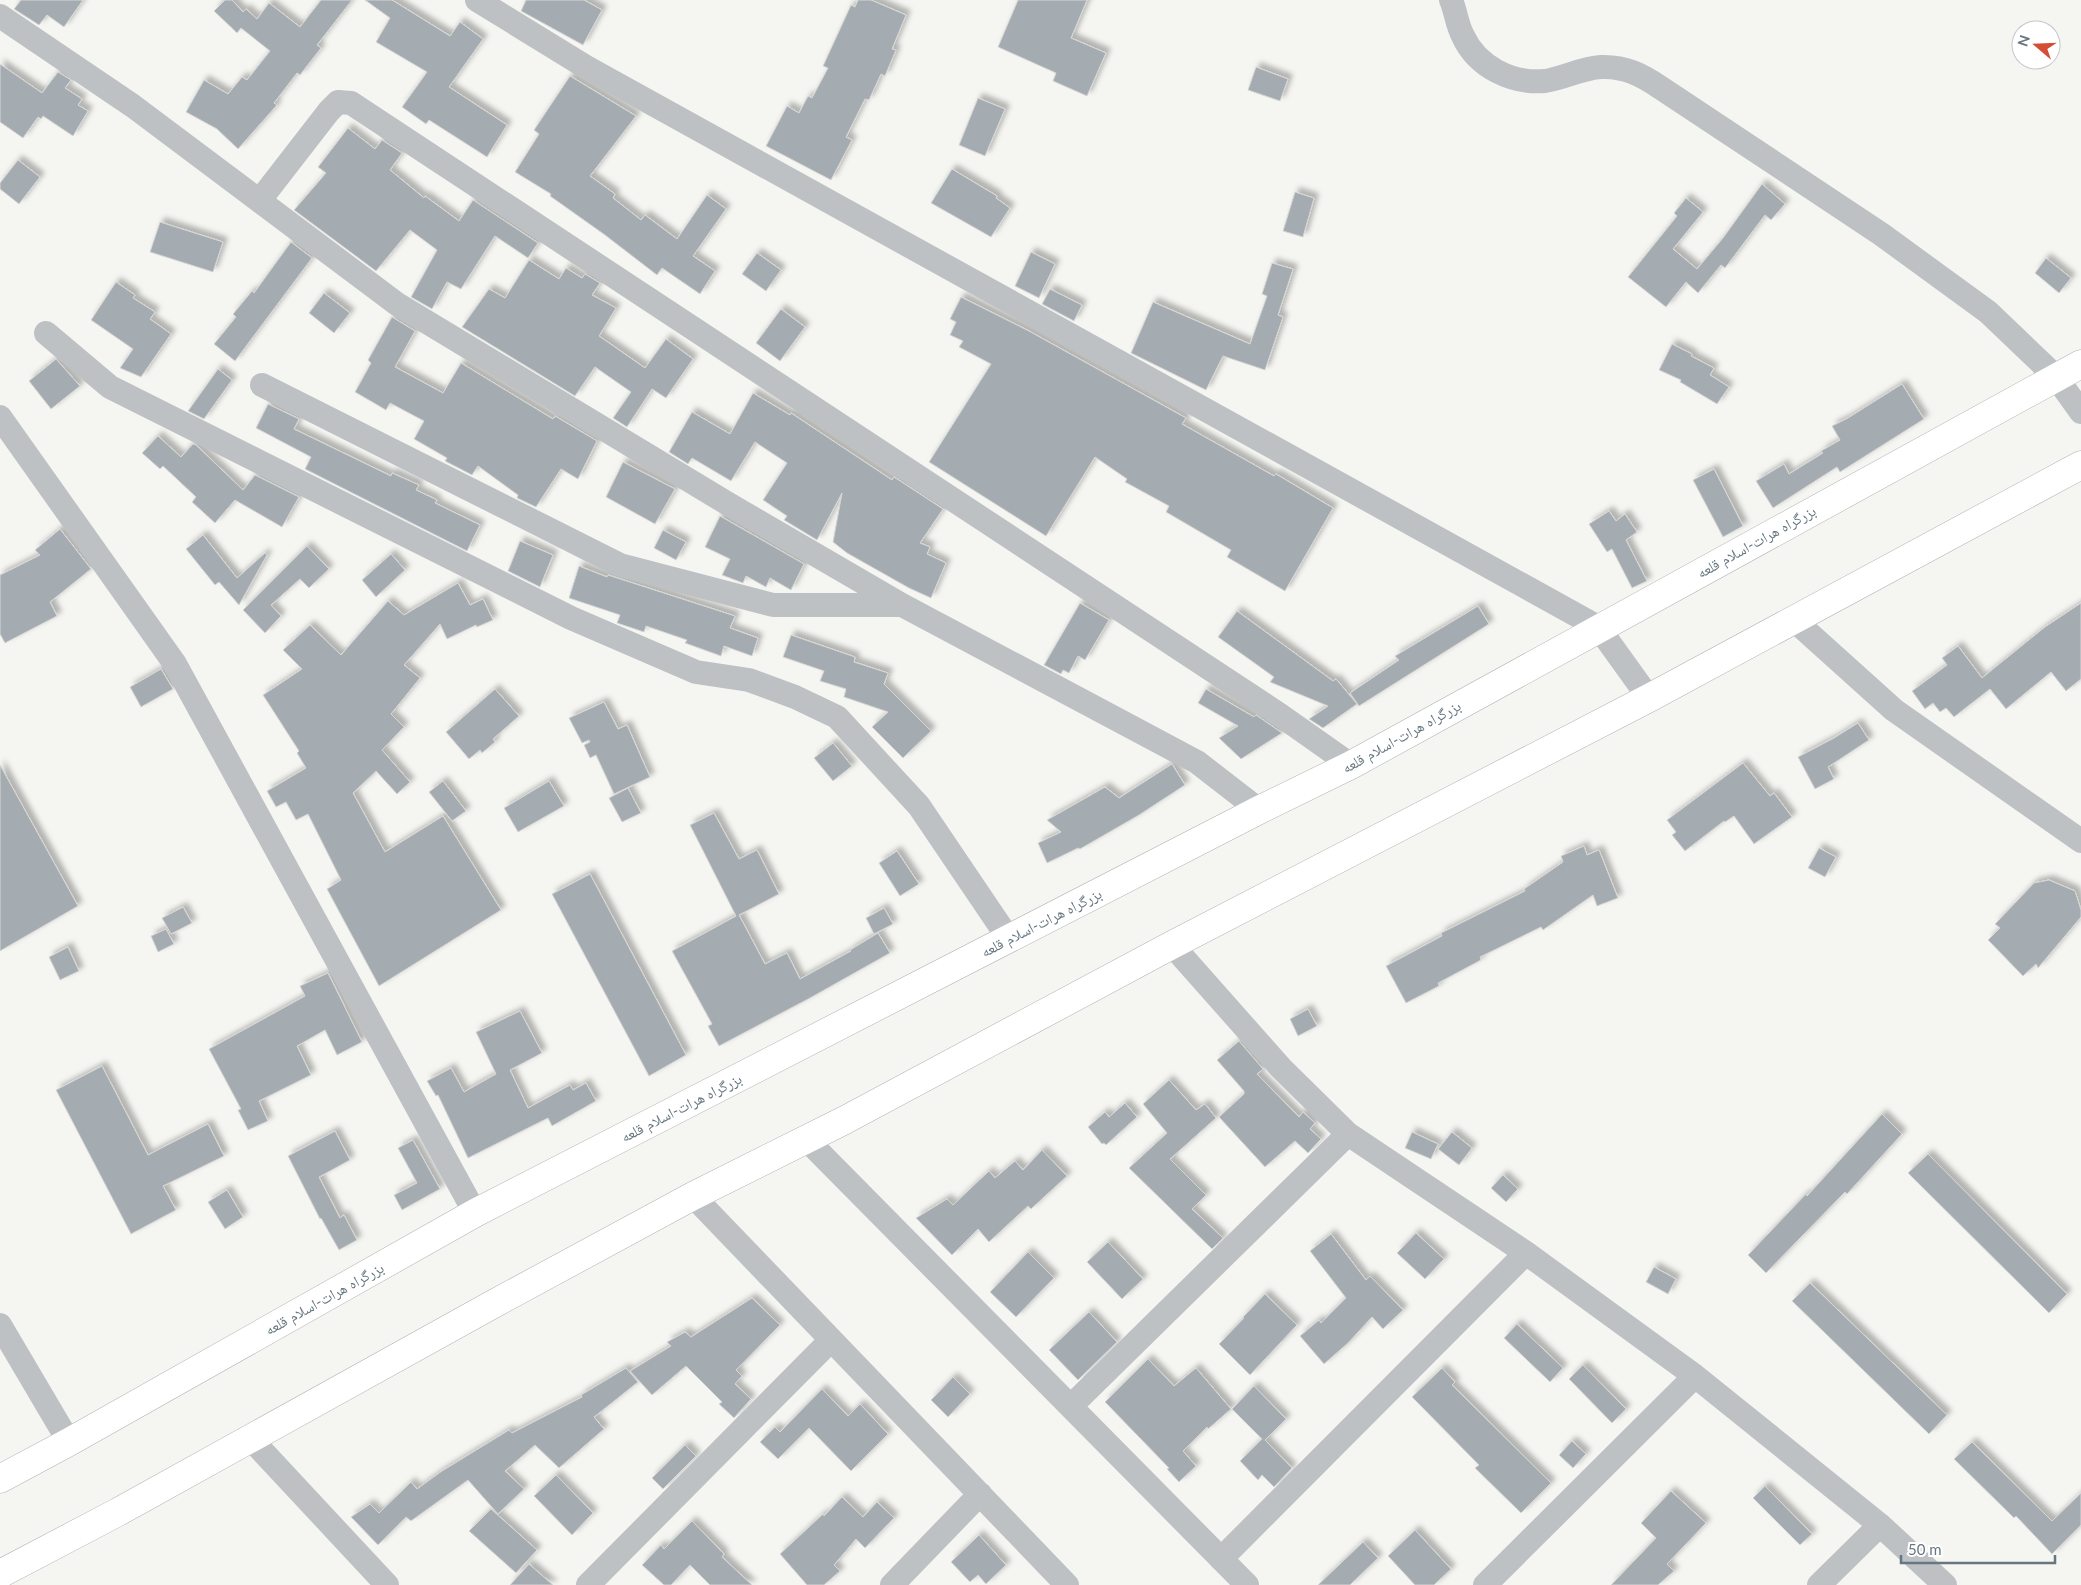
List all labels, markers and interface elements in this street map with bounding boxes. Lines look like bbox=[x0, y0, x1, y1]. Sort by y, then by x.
north arrow bbox=[2011, 20, 2061, 70]
text: N bbox=[2013, 33, 2033, 48]
street label: بزرگراه هرات-اسلام قلعه bbox=[1694, 501, 1819, 583]
street label: بزرگراه هرات-اسلام قلعه bbox=[1339, 696, 1464, 778]
street label: بزرگراه هرات-اسلام قلعه bbox=[978, 884, 1105, 962]
street label: بزرگراه هرات-اسلام قلعه bbox=[618, 1069, 745, 1147]
street label: بزرگراه هرات-اسلام قلعه bbox=[262, 1258, 387, 1340]
scale bar bbox=[1901, 1532, 2055, 1564]
text: 50 m bbox=[1908, 1540, 1942, 1558]

